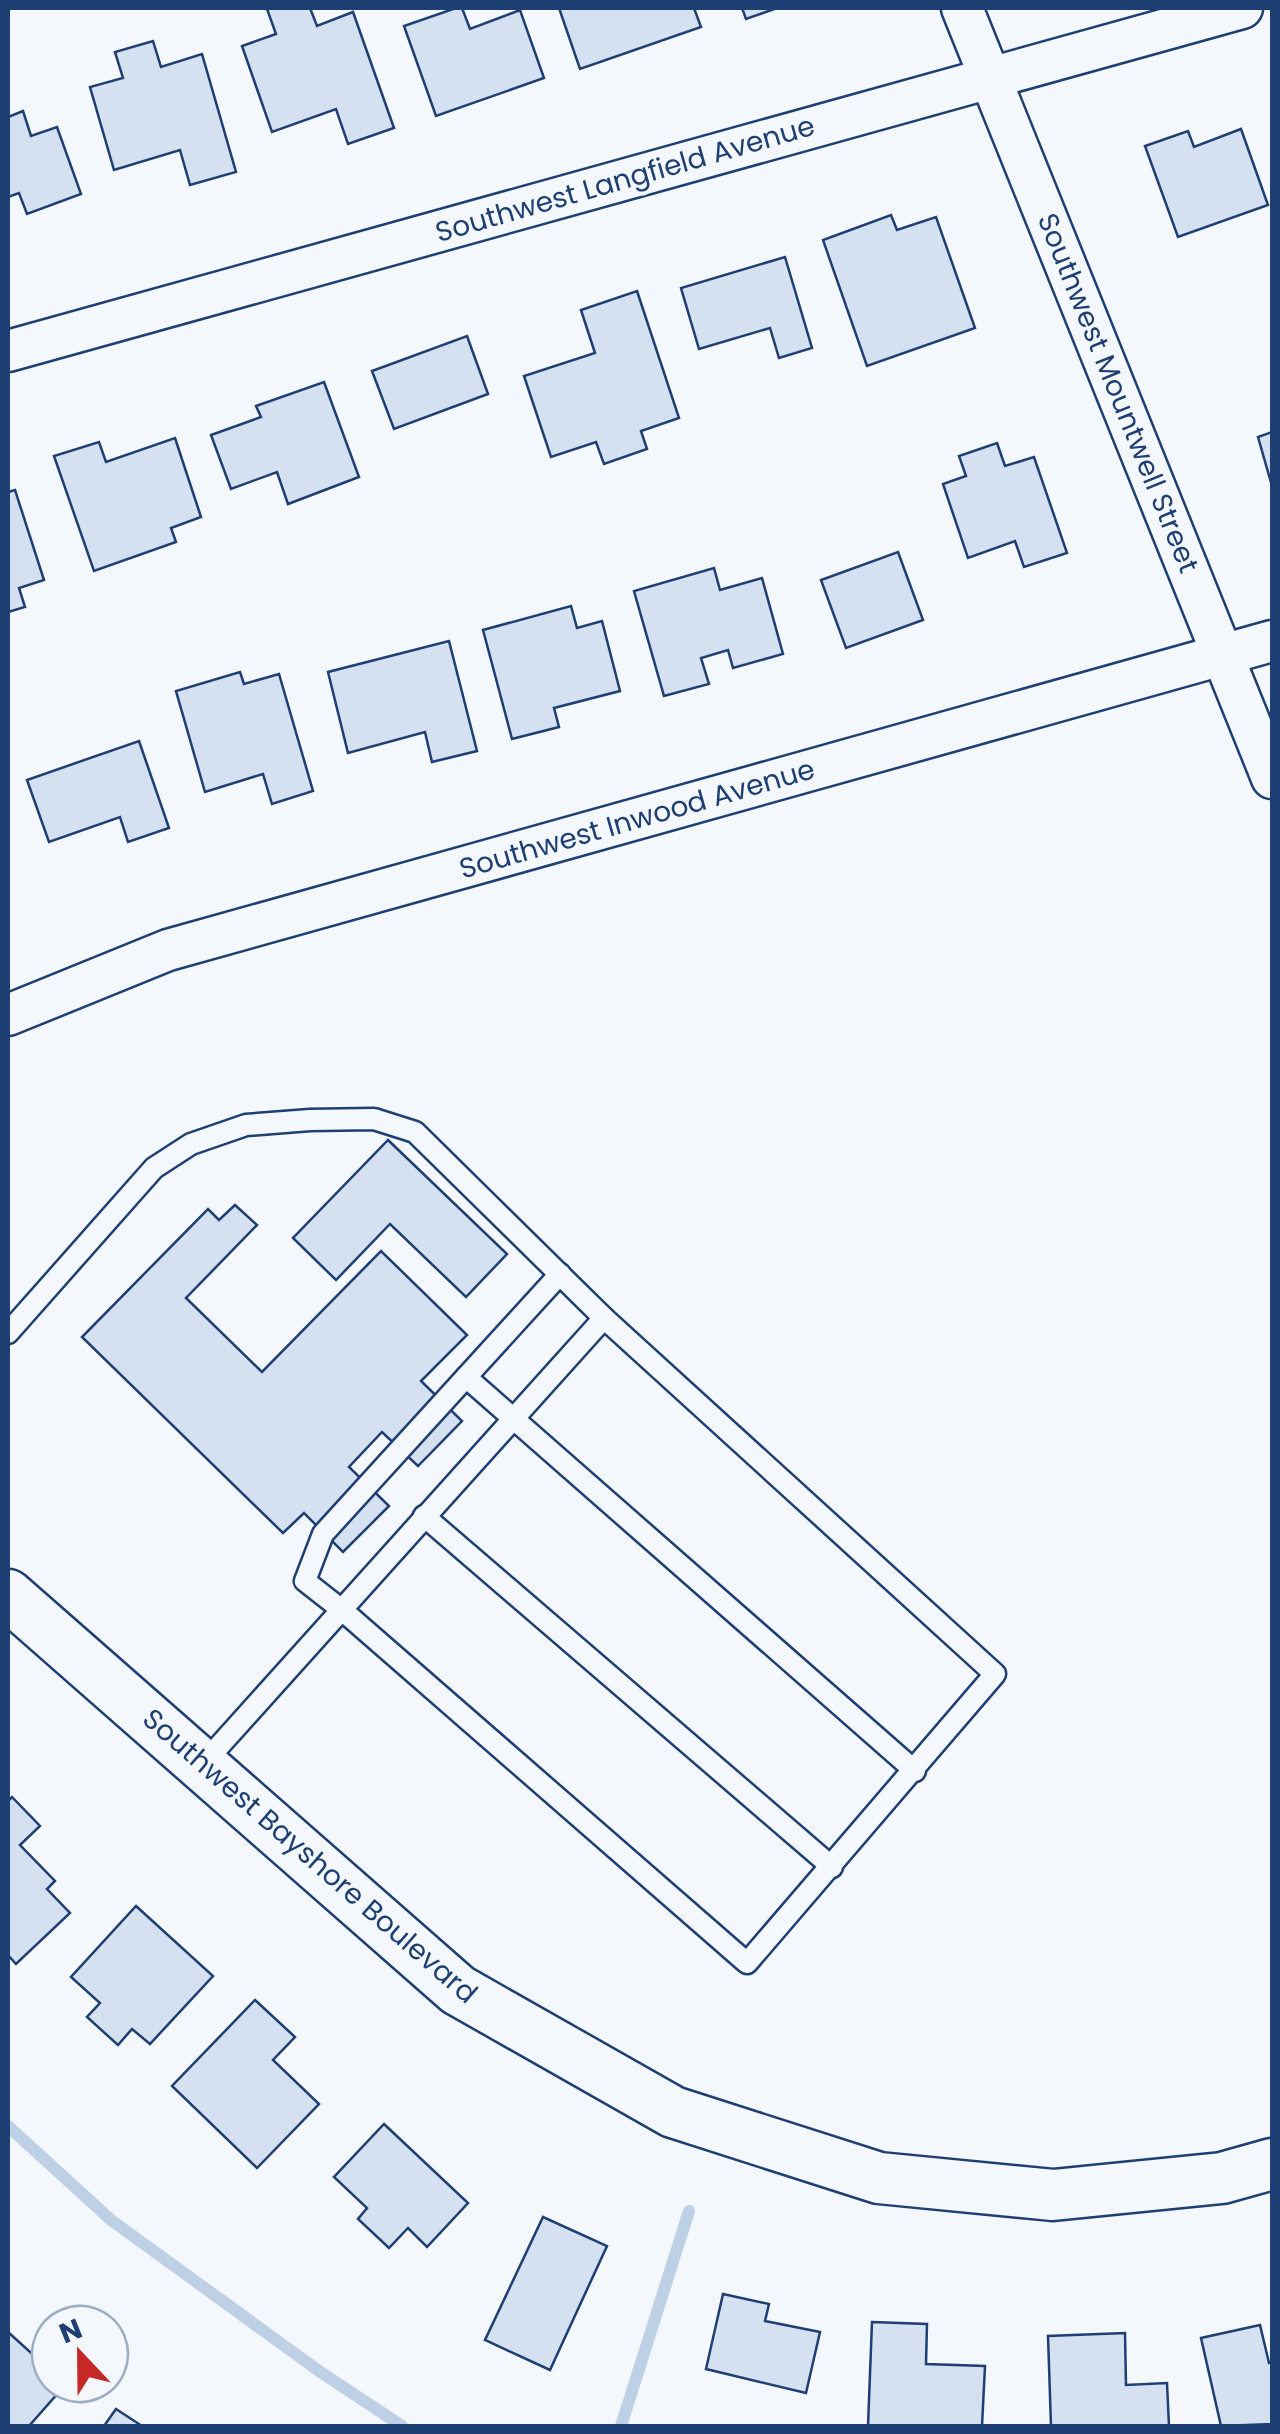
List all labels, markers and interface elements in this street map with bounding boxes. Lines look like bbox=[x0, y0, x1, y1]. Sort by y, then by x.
street label: Southwest Langfield Avenue bbox=[431, 106, 819, 252]
street label: Southwest Mountwell Street bbox=[1028, 207, 1208, 579]
street label: Southwest Inwood Avenue bbox=[455, 750, 819, 888]
street label: Southwest Bayshore Boulevard bbox=[134, 1700, 486, 2012]
north arrow bbox=[30, 2304, 130, 2404]
text: N bbox=[54, 2309, 88, 2353]

